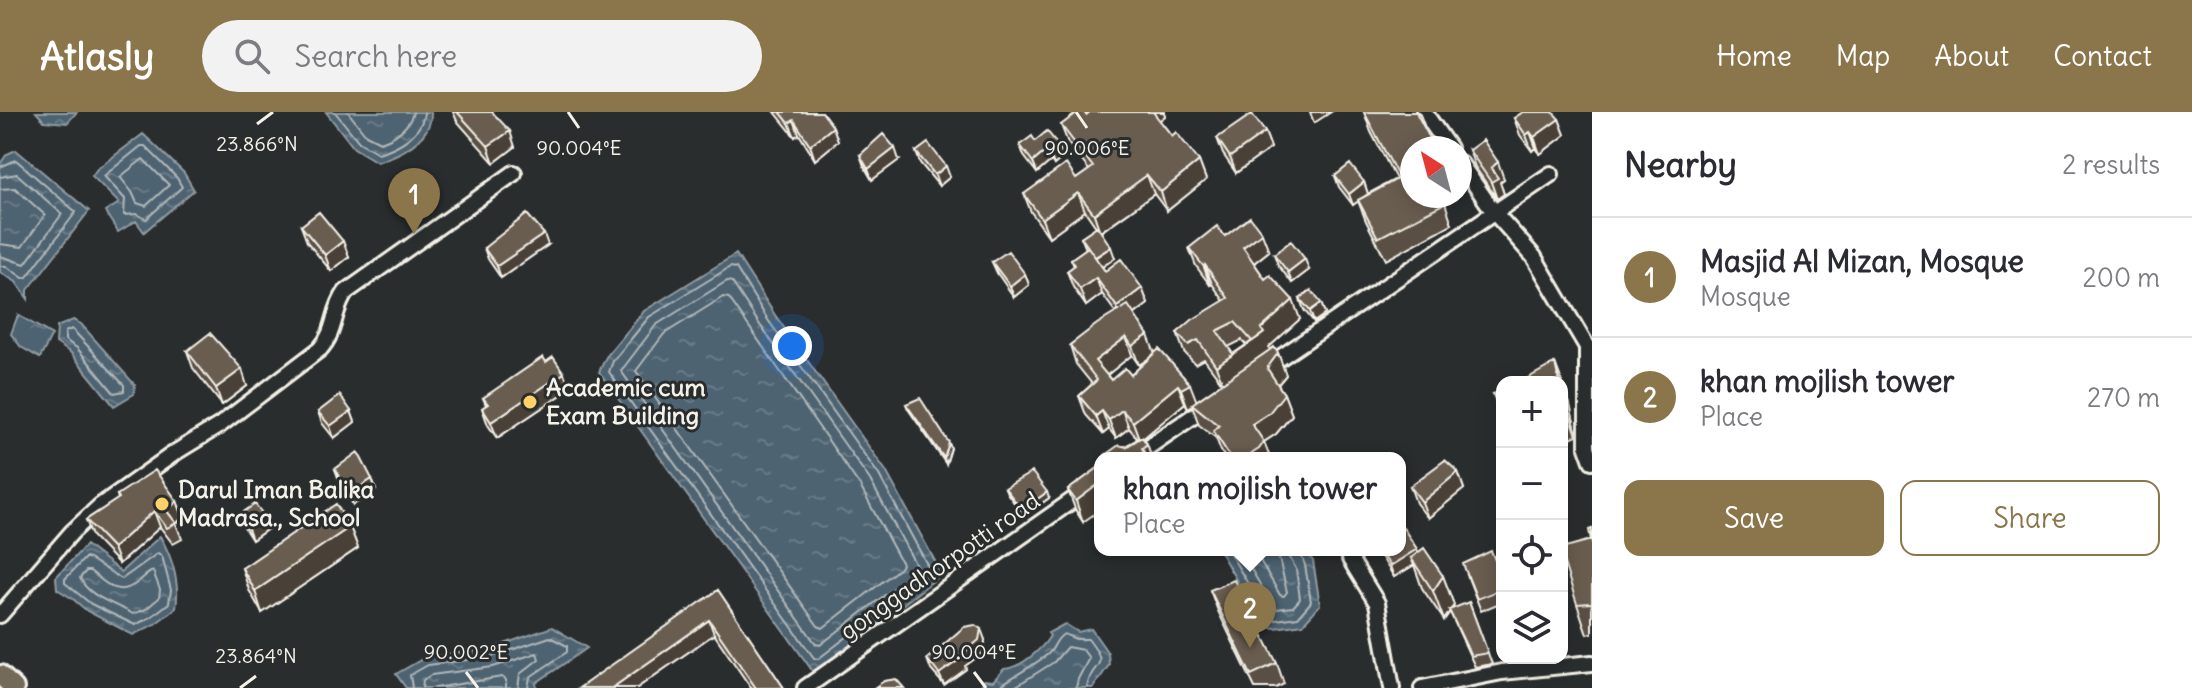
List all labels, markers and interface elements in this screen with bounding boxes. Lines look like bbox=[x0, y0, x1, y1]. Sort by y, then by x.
search box bbox=[202, 20, 762, 92]
text: Atlasly bbox=[40, 33, 154, 80]
icon: search bbox=[230, 34, 274, 78]
text: Search here bbox=[294, 37, 457, 75]
text: Home bbox=[1716, 38, 1792, 74]
text: Map bbox=[1836, 38, 1890, 74]
text: About bbox=[1934, 38, 2009, 74]
text: Contact bbox=[2053, 38, 2152, 74]
text: 23.866°N bbox=[216, 131, 298, 156]
text: 90.004°E bbox=[536, 135, 622, 160]
text: 90.006°E bbox=[1044, 135, 1130, 160]
north arrow bbox=[1400, 136, 1472, 208]
text: Nearby bbox=[1624, 143, 1737, 186]
text: 2 results bbox=[2062, 148, 2160, 181]
pin: 1 bbox=[388, 168, 440, 234]
text: Masjid Al Mizan, Mosque bbox=[1700, 242, 2024, 280]
text: 1 bbox=[1645, 261, 1655, 294]
text: 200 m bbox=[2083, 261, 2160, 294]
text: Mosque bbox=[1700, 280, 1791, 313]
your location bbox=[772, 326, 812, 366]
text: khan mojlish tower bbox=[1700, 362, 1955, 400]
place label: Academic cum Exam Building bbox=[546, 372, 706, 430]
map controls bbox=[1496, 376, 1568, 664]
button: + bbox=[1496, 376, 1568, 448]
text: 2 bbox=[1643, 381, 1657, 414]
text: 270 m bbox=[2087, 381, 2160, 414]
marker: Academic cum Exam Building bbox=[521, 393, 539, 411]
text: Place bbox=[1700, 400, 1763, 433]
button: − bbox=[1496, 448, 1568, 520]
popup bbox=[1094, 452, 1406, 556]
text: khan mojlish tower bbox=[1123, 469, 1377, 507]
place label: Darul Iman Balika Madrasa., School bbox=[178, 474, 375, 532]
button: Save bbox=[1624, 480, 1884, 556]
button: Share bbox=[1900, 480, 2160, 556]
street label: gonggadhorpotti road bbox=[834, 485, 1045, 646]
marker: Darul Iman Balika Madrasa., School bbox=[153, 495, 171, 513]
text: Place bbox=[1123, 507, 1186, 540]
button: locate bbox=[1496, 520, 1568, 592]
pin: 2 bbox=[1224, 582, 1276, 648]
button: layers bbox=[1496, 592, 1568, 664]
text: 90.002°E bbox=[424, 639, 508, 664]
text: 90.004°E bbox=[931, 639, 1017, 664]
text: 23.864°N bbox=[215, 643, 297, 668]

